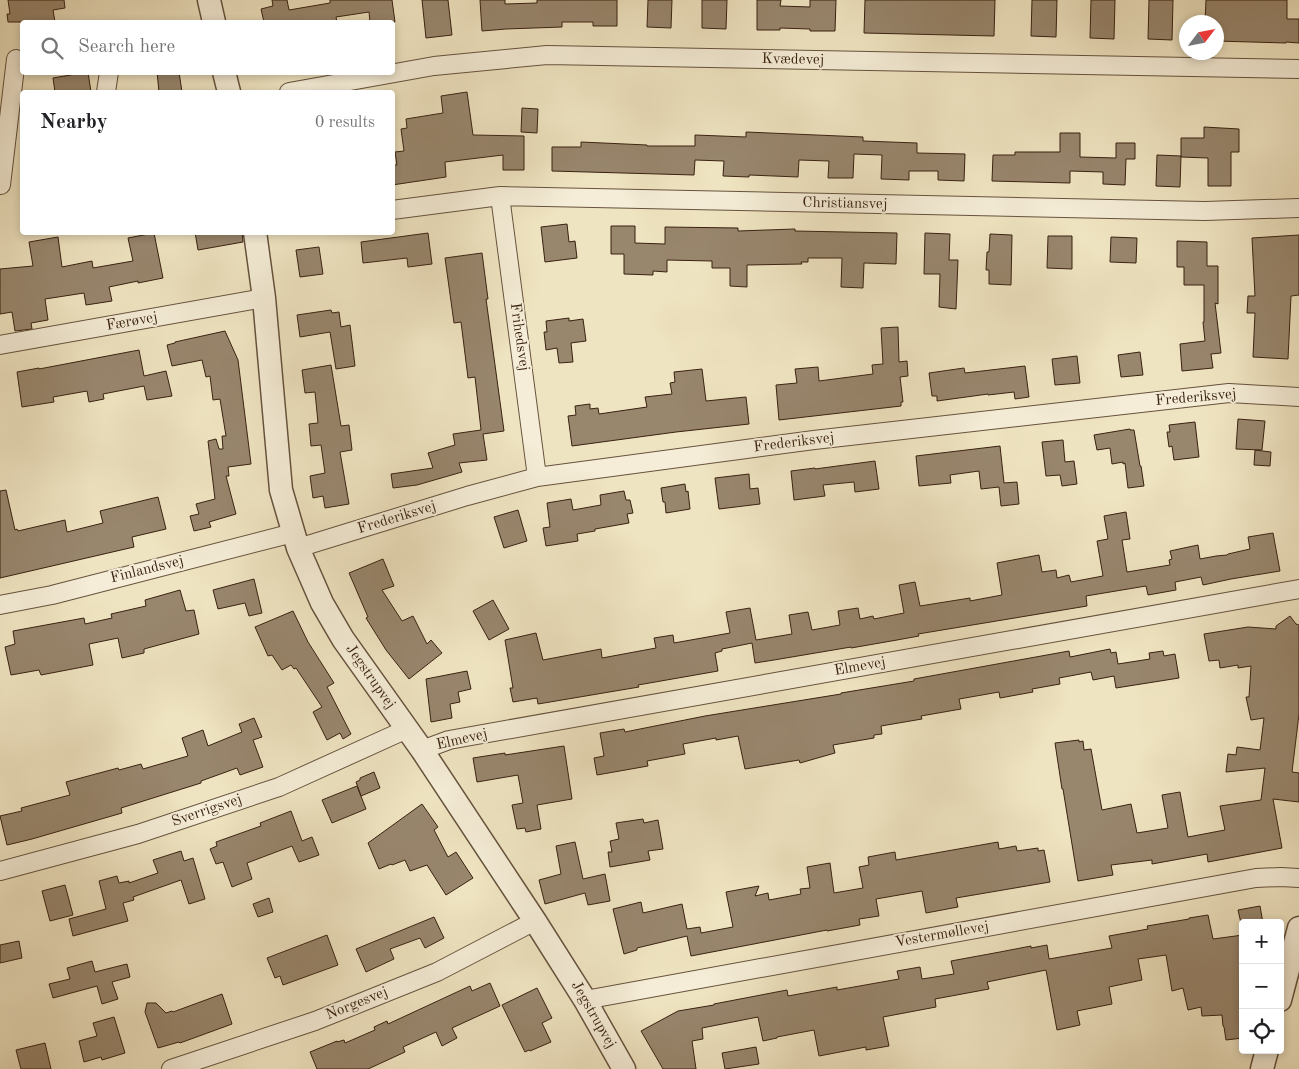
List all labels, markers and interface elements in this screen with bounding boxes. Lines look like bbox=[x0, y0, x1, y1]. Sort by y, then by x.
north arrow bbox=[1179, 15, 1224, 60]
search box bbox=[20, 20, 395, 75]
icon: search bbox=[38, 34, 66, 62]
text: Search here bbox=[78, 38, 175, 57]
street label: Kvædevej bbox=[761, 52, 825, 68]
text: Nearby bbox=[40, 112, 108, 133]
text: 0 results bbox=[315, 115, 375, 131]
street label: Christiansvej bbox=[802, 196, 888, 212]
street label: Frihedsvej bbox=[507, 302, 531, 372]
street label: Færøvej bbox=[105, 310, 159, 334]
street label: Frederiksvej bbox=[1155, 387, 1237, 409]
street label: Frederiksvej bbox=[753, 431, 835, 455]
street label: Frederiksvej bbox=[356, 499, 438, 537]
street label: Finlandsvej bbox=[109, 554, 185, 586]
street label: Jegstrupvej bbox=[342, 642, 398, 712]
street label: Elmevej bbox=[833, 655, 887, 679]
street label: Elmevej bbox=[435, 727, 489, 753]
street label: Sverrigsvej bbox=[170, 792, 244, 830]
street label: Vestermøllevej bbox=[894, 919, 990, 951]
map controls bbox=[1239, 919, 1284, 1054]
button: + bbox=[1239, 919, 1284, 964]
button: − bbox=[1239, 964, 1284, 1009]
street label: Jegstrupvej bbox=[568, 979, 618, 1051]
street label: Norgesvej bbox=[324, 985, 390, 1023]
button: locate bbox=[1239, 1009, 1284, 1054]

